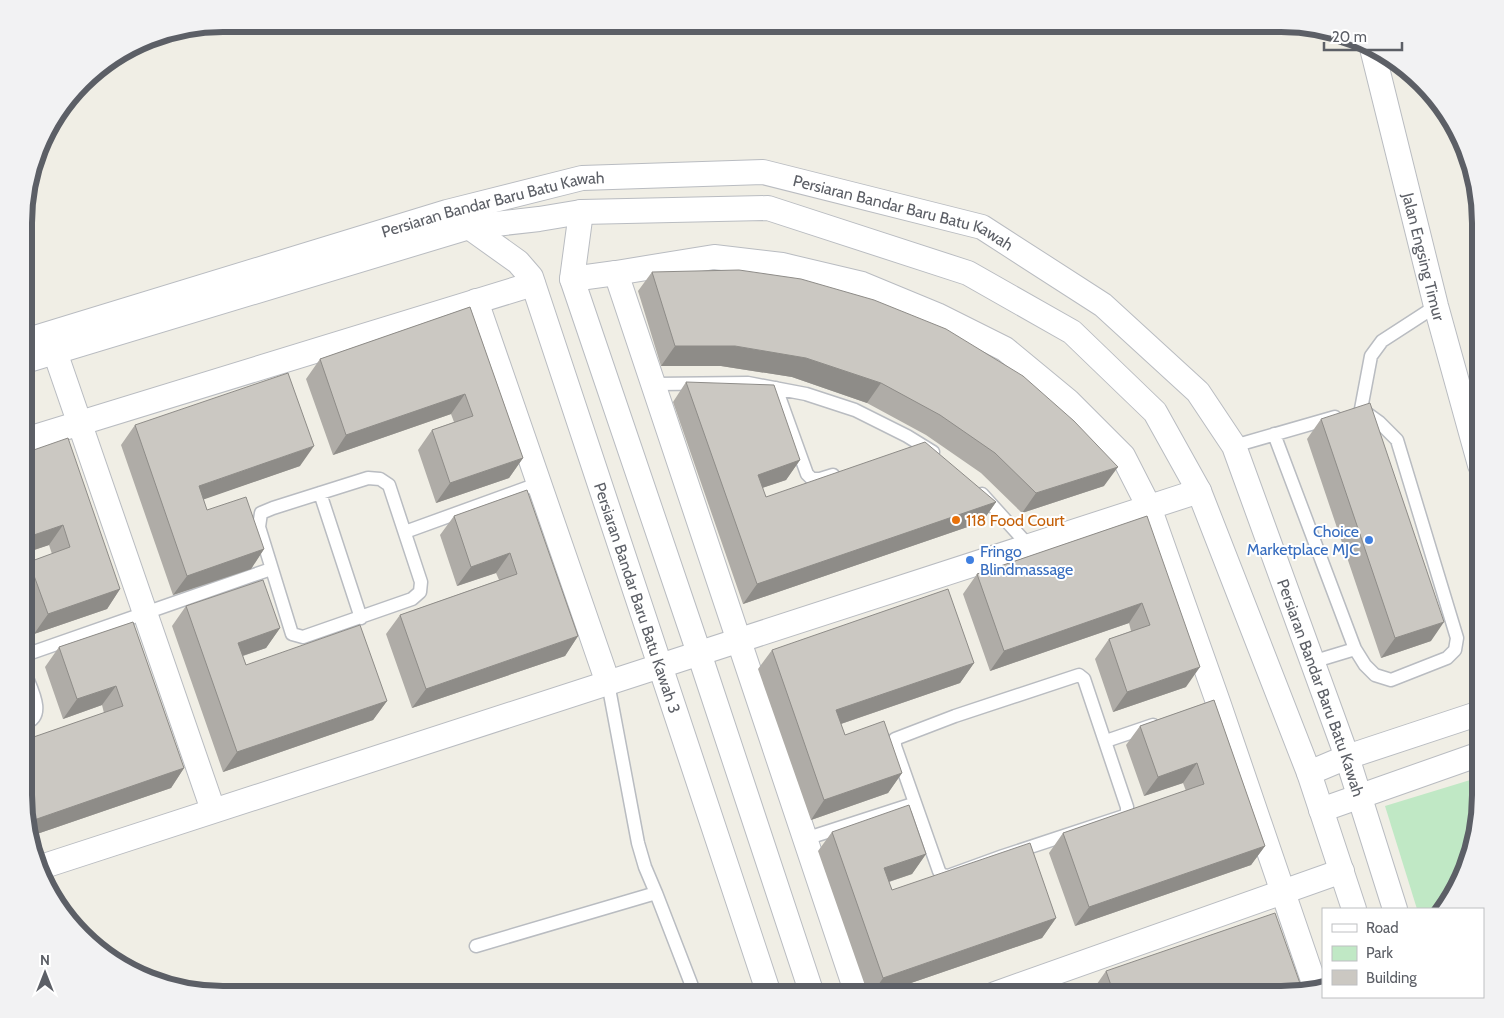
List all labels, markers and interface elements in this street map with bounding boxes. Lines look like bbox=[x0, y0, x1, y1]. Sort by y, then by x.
scale bar bbox=[1324, 20, 1402, 52]
text: 20 m bbox=[1332, 28, 1367, 46]
street label: Persiaran Bandar Baru Batu Kawah bbox=[379, 168, 605, 241]
street label: Persiaran Bandar Baru Batu Kawah bbox=[791, 170, 1017, 254]
street label: Jalan Engsing Timur bbox=[1399, 190, 1449, 324]
street label: Persiaran Bandar Baru Batu Kawah 3 bbox=[590, 480, 685, 716]
place label: 118 Food Court bbox=[966, 511, 1065, 530]
marker: 118 Food Court bbox=[950, 514, 962, 526]
place label: Choice Marketplace MJC bbox=[1247, 522, 1359, 559]
marker: Choice Marketplace MJC bbox=[1363, 534, 1375, 546]
place label: Fringo Blindmassage bbox=[980, 542, 1073, 579]
marker: Fringo Blindmassage bbox=[964, 554, 976, 566]
street label: Persiaran Bandar Baru Batu Kawah bbox=[1274, 576, 1368, 799]
legend bbox=[1322, 908, 1484, 998]
text: Road bbox=[1366, 919, 1399, 937]
text: Park bbox=[1366, 944, 1393, 962]
north arrow bbox=[20, 948, 70, 998]
text: N bbox=[40, 951, 50, 969]
text: Building bbox=[1366, 969, 1417, 987]

